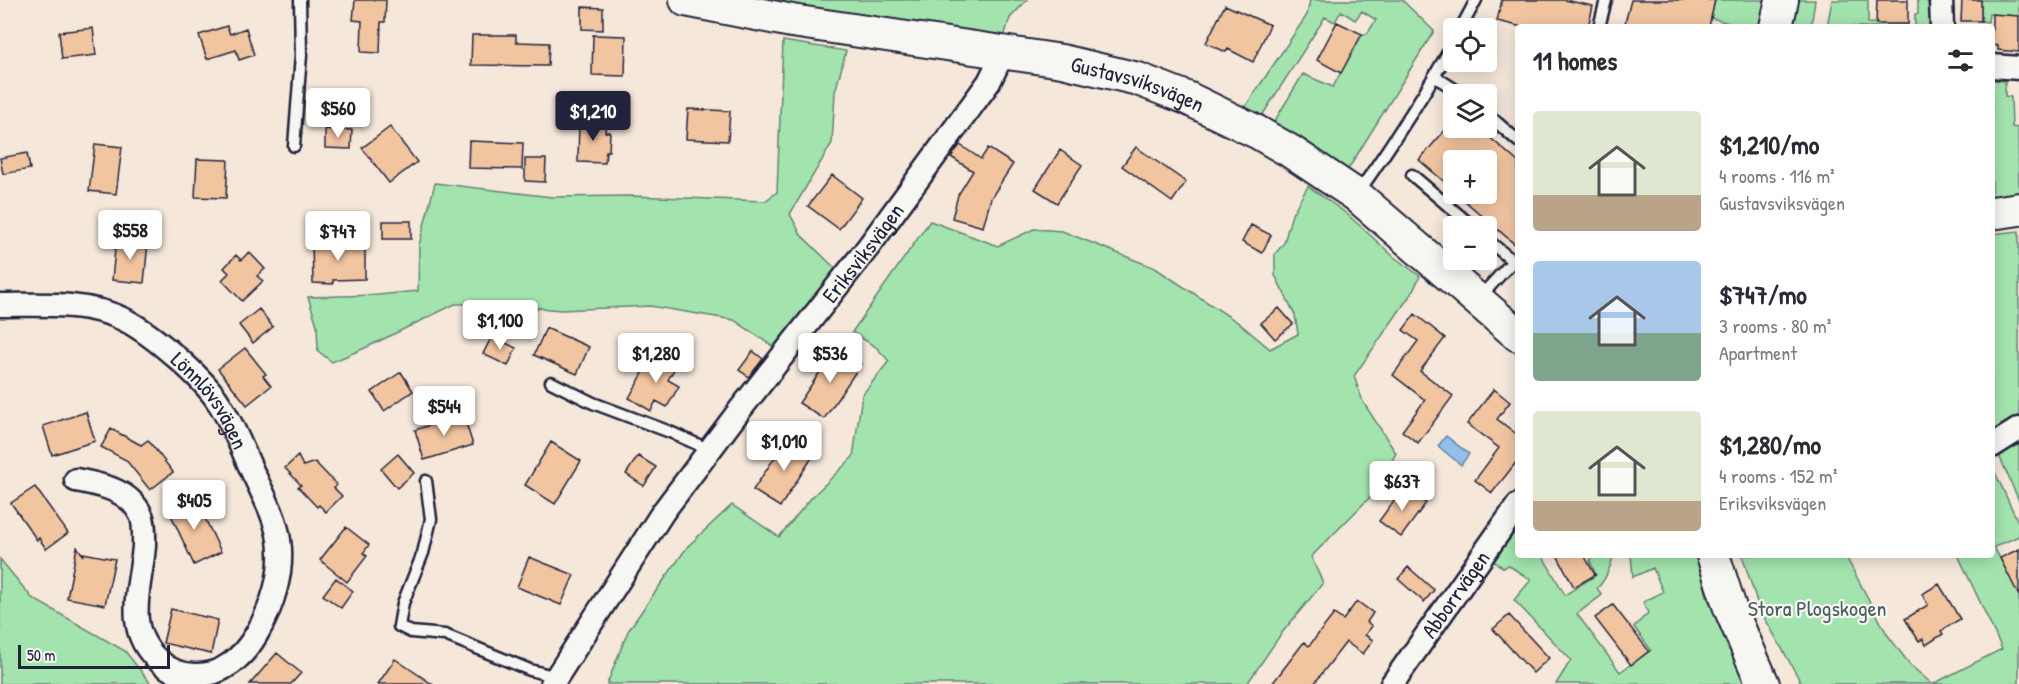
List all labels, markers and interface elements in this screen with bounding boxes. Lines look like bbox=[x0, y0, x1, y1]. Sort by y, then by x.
map controls bbox=[1443, 18, 1497, 270]
button: locate bbox=[1443, 18, 1497, 72]
text: 11 homes bbox=[1533, 43, 1617, 78]
icon: filters bbox=[1944, 44, 1977, 77]
street label: Gustavsviksvägen bbox=[1068, 49, 1209, 119]
button: layers bbox=[1443, 84, 1497, 138]
pin: $560 bbox=[302, 88, 374, 139]
pin: $1,210 bbox=[544, 91, 642, 142]
text: $560 bbox=[320, 94, 356, 121]
text: $1,210 bbox=[569, 97, 617, 124]
text: $1,210/mo bbox=[1719, 127, 1819, 162]
icon: home bbox=[1581, 135, 1653, 207]
button: + bbox=[1443, 150, 1497, 204]
text: 4 rooms · 116 m² bbox=[1719, 162, 1835, 189]
text: Gustavsviksvägen bbox=[1719, 189, 1845, 216]
street label: Eriksviksvägen bbox=[815, 197, 911, 309]
pin: $558 bbox=[94, 210, 166, 261]
pin: $747 bbox=[302, 211, 374, 262]
text: $558 bbox=[112, 216, 148, 243]
button: − bbox=[1443, 216, 1497, 270]
text: $747 bbox=[319, 217, 357, 244]
text: $747/mo bbox=[1719, 277, 1807, 312]
icon: home bbox=[1581, 285, 1653, 357]
pin: $1,100 bbox=[451, 300, 549, 351]
text: $1,100 bbox=[477, 306, 523, 333]
text: 3 rooms · 80 m² bbox=[1719, 312, 1831, 339]
pin: $1,280 bbox=[607, 333, 705, 384]
pin: $536 bbox=[794, 333, 866, 384]
text: $1,280 bbox=[632, 339, 680, 366]
text: $536 bbox=[812, 339, 848, 366]
text: Apartment bbox=[1719, 339, 1797, 366]
street label: Lönnlövsvägen bbox=[165, 345, 256, 454]
pin: $544 bbox=[408, 386, 480, 437]
text: $544 bbox=[427, 392, 461, 419]
pin: $1,010 bbox=[735, 421, 833, 472]
text: $1,010 bbox=[761, 427, 807, 454]
text: $1,280/mo bbox=[1719, 427, 1821, 462]
icon: home bbox=[1581, 435, 1653, 507]
pin: $637 bbox=[1366, 461, 1438, 512]
text: 4 rooms · 152 m² bbox=[1719, 462, 1837, 489]
text: $637 bbox=[1384, 467, 1420, 494]
pin: $405 bbox=[158, 480, 230, 531]
text: $405 bbox=[176, 486, 212, 513]
text: Eriksviksvägen bbox=[1719, 489, 1826, 516]
street label: Abborrvägen bbox=[1414, 544, 1497, 644]
park label: Stora Plogskogen bbox=[1748, 593, 1886, 623]
scale bar bbox=[18, 642, 170, 670]
text: 50 m bbox=[27, 644, 56, 666]

